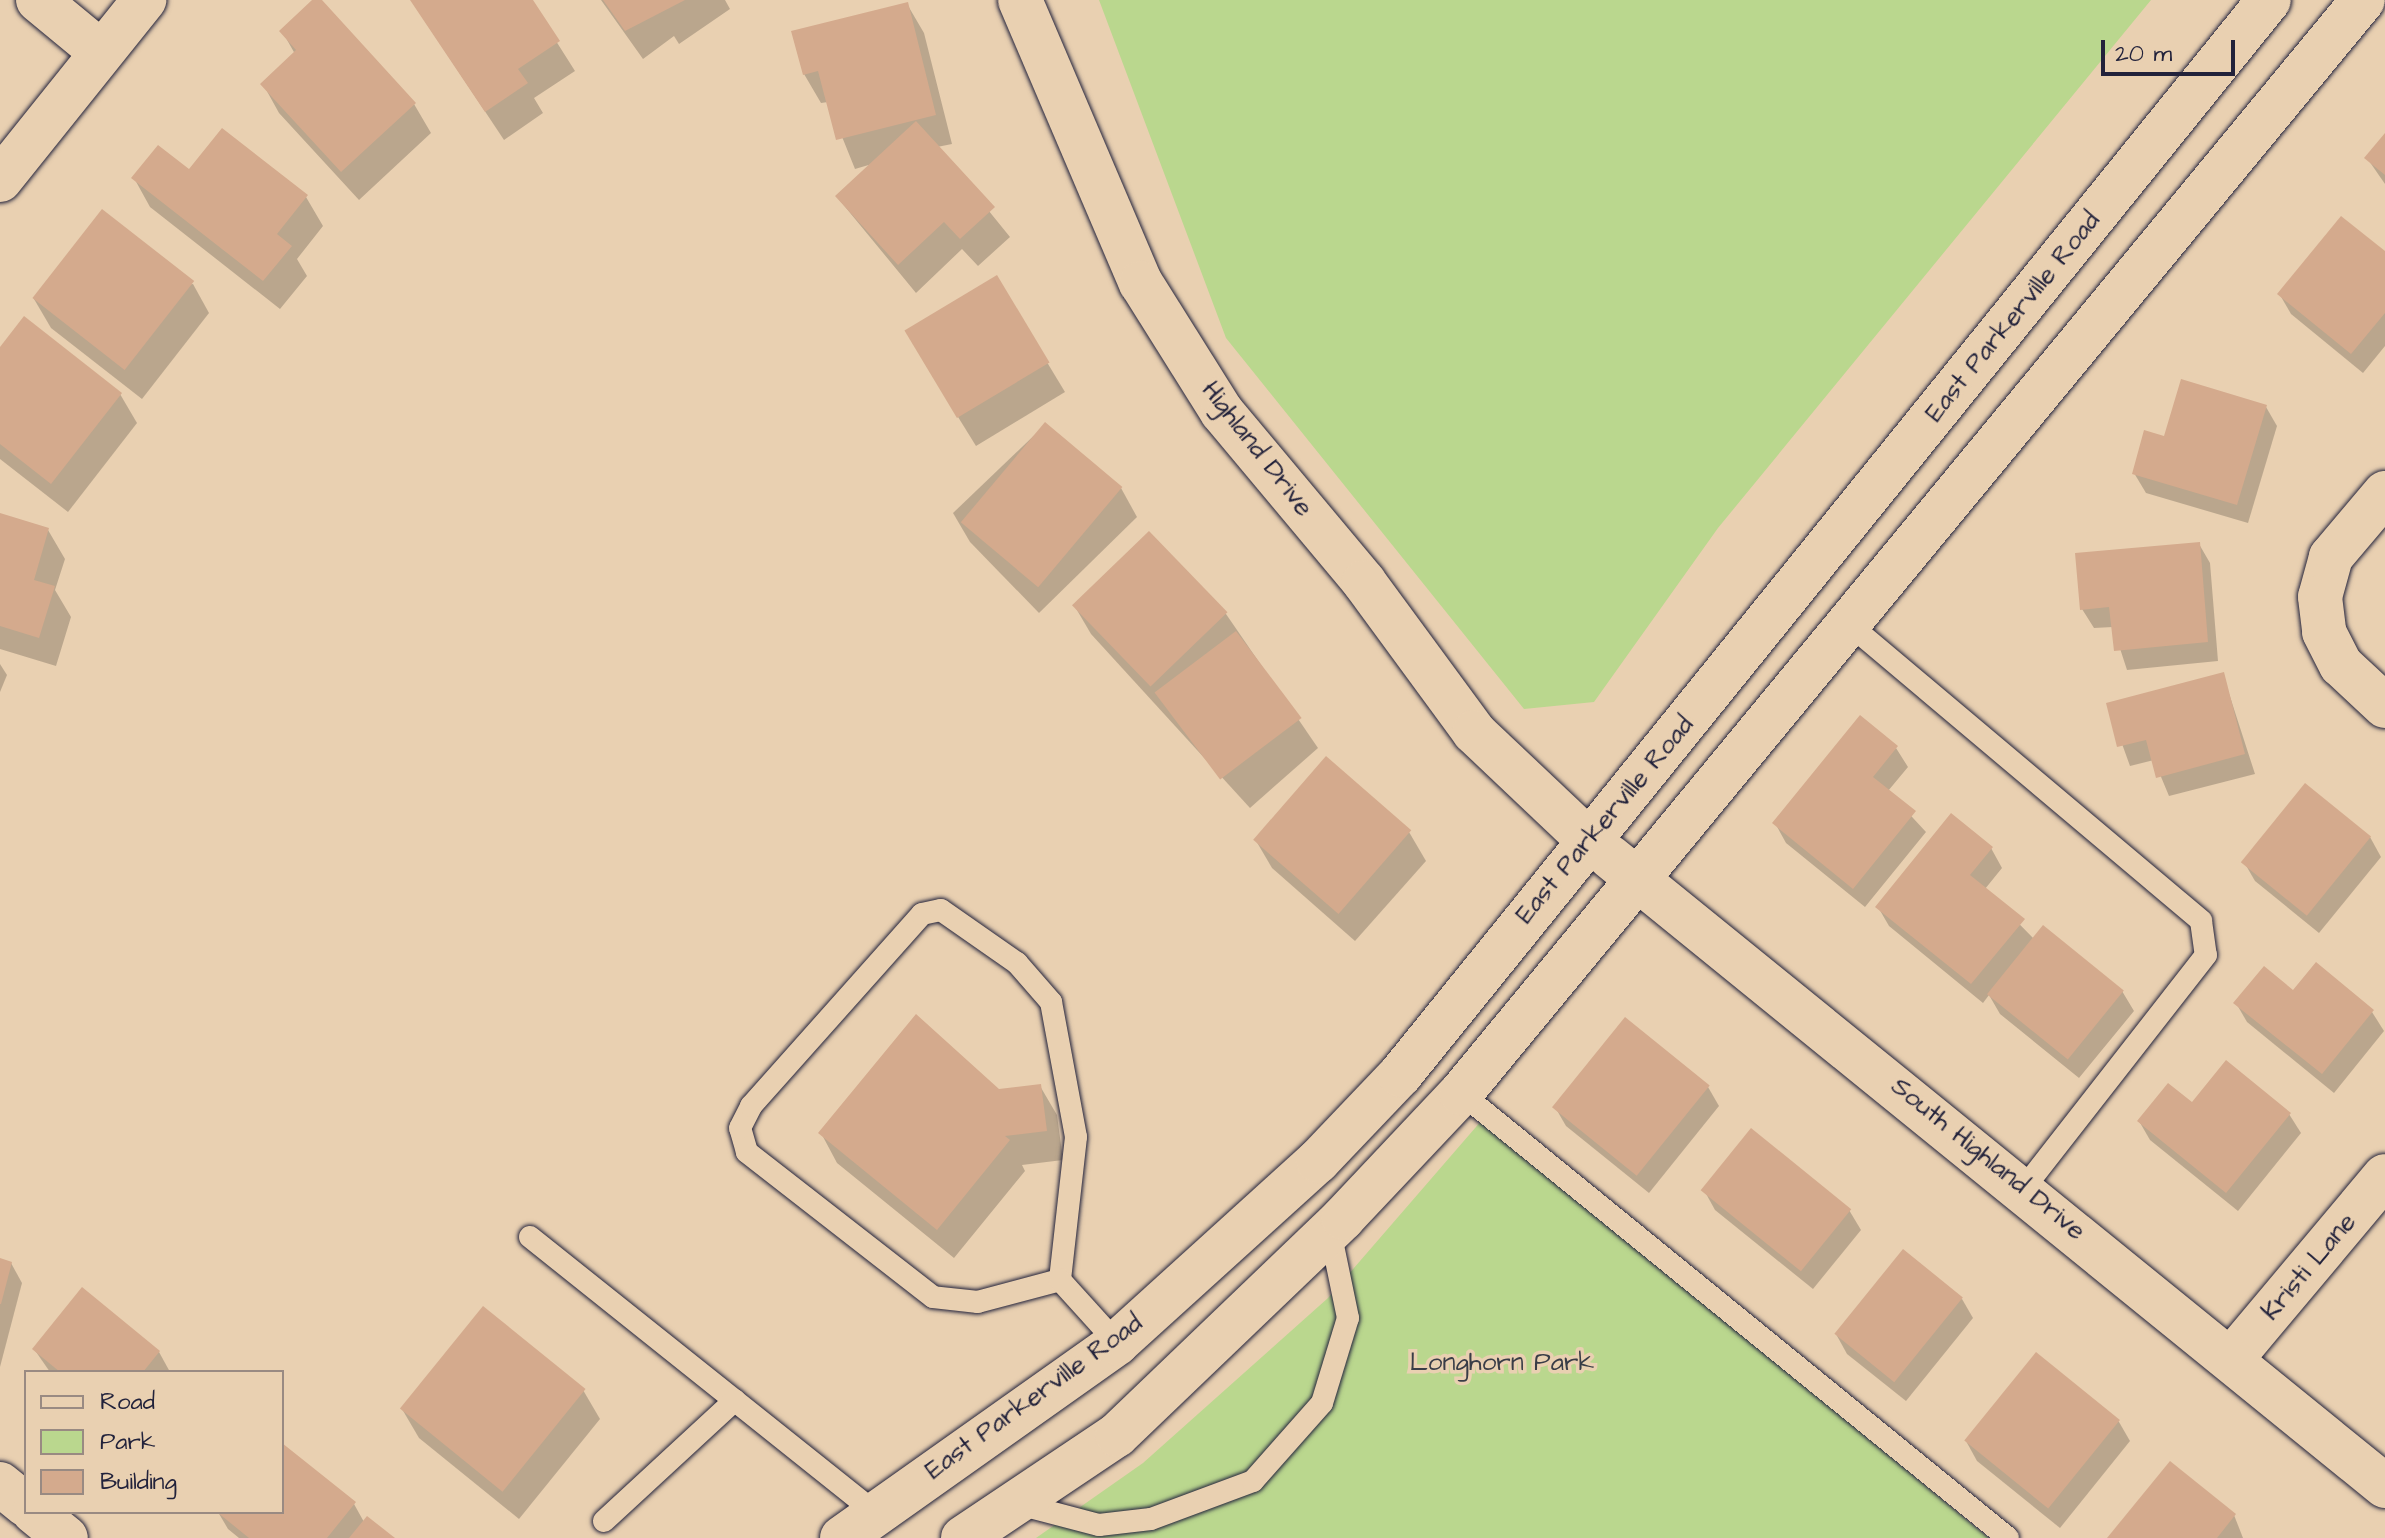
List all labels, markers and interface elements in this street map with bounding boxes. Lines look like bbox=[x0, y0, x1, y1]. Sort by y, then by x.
scale bar bbox=[2105, 24, 2239, 74]
text: 20 m bbox=[2115, 37, 2172, 71]
street label: East Parkerville Road bbox=[1919, 206, 2107, 428]
street label: Highland Drive bbox=[1195, 375, 1319, 523]
street label: East Parkerville Road bbox=[1509, 710, 1701, 930]
street label: South Highland Drive bbox=[1885, 1071, 2091, 1247]
street label: Kristi Lane bbox=[2255, 1207, 2363, 1327]
street label: East Parkerville Road bbox=[919, 1308, 1149, 1486]
park label: Longhorn Park bbox=[1410, 1347, 1594, 1379]
legend bbox=[24, 1370, 284, 1514]
text: Road bbox=[100, 1385, 155, 1419]
text: Park bbox=[100, 1425, 156, 1459]
text: Building bbox=[100, 1465, 177, 1499]

